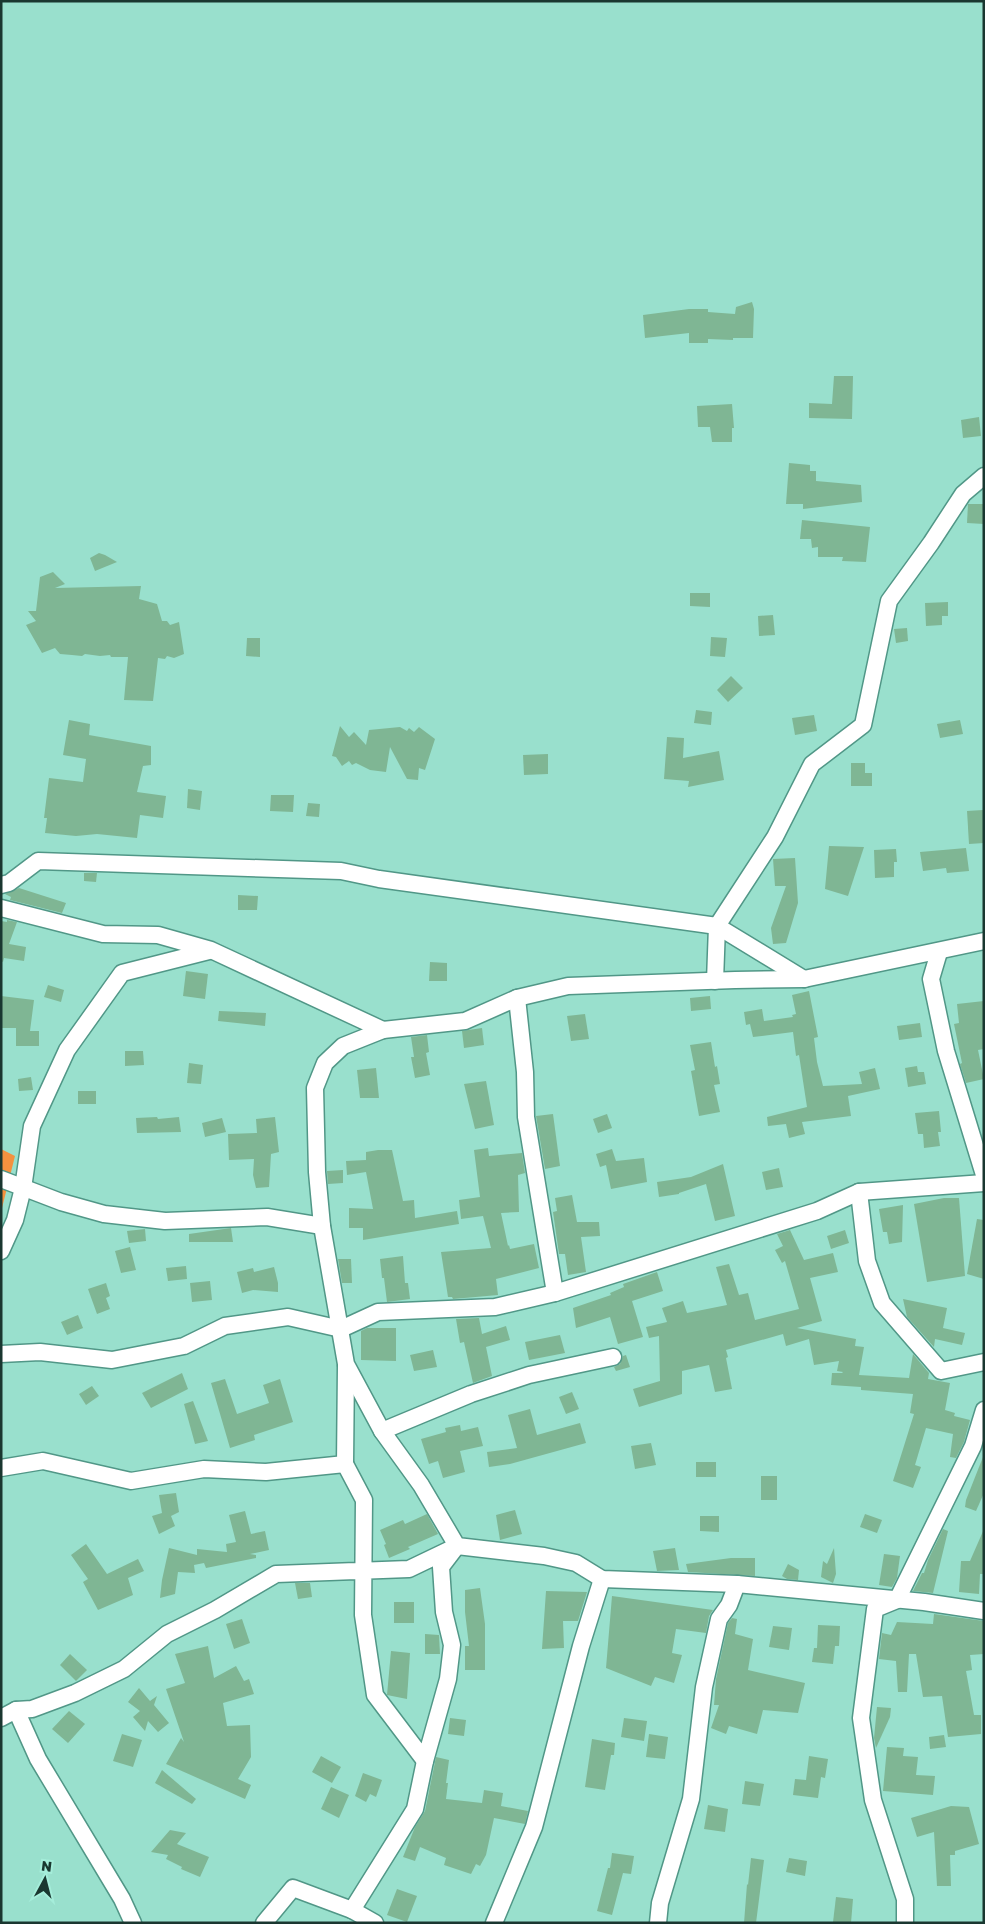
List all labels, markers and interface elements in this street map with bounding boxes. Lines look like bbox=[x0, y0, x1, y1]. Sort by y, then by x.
north arrow bbox=[20, 1854, 70, 1904]
text: N bbox=[40, 1857, 53, 1875]

